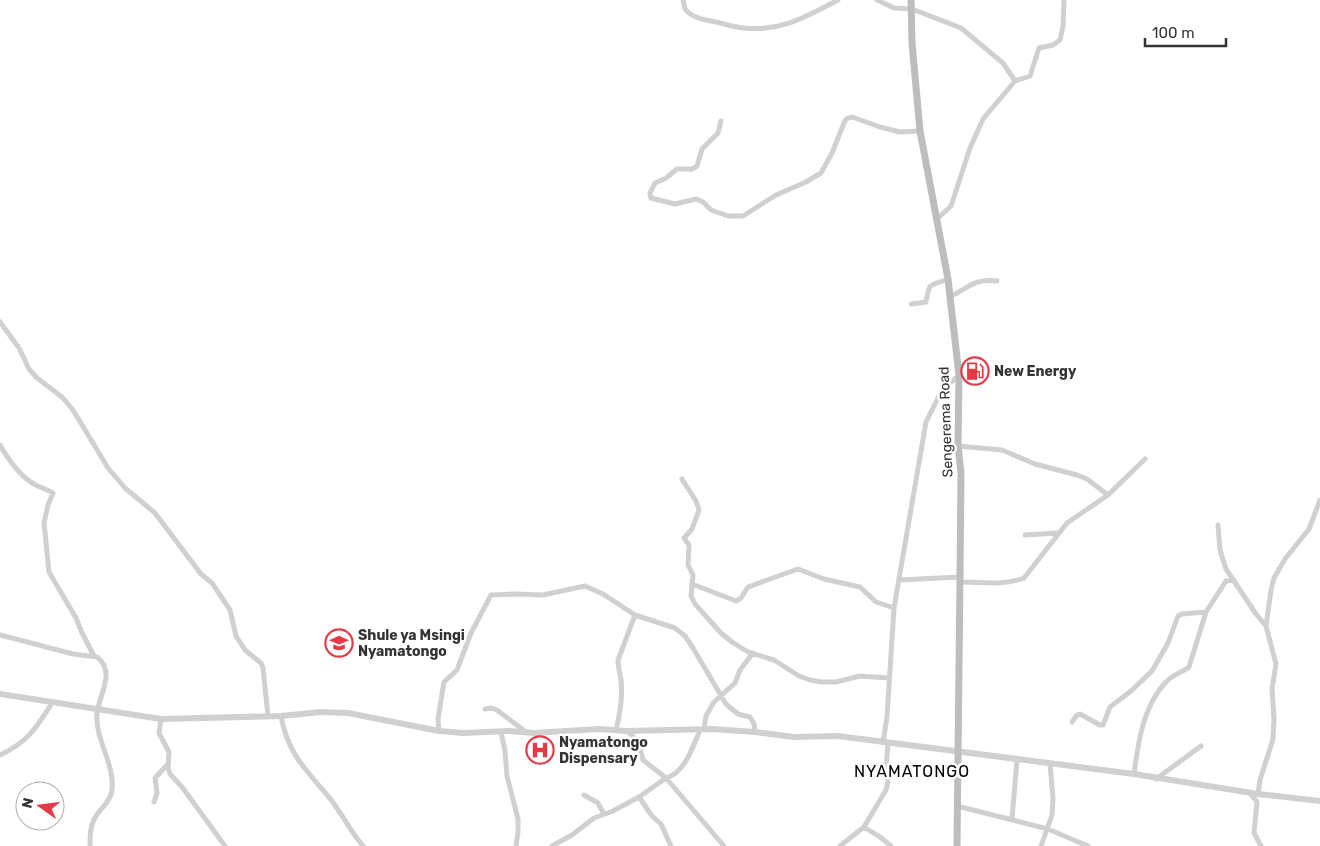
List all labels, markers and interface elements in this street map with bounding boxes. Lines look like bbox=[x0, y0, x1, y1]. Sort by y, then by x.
scale bar bbox=[1145, 15, 1226, 47]
text: 100 m bbox=[1152, 24, 1194, 42]
fuel station icon: New Energy bbox=[960, 356, 990, 386]
place label: New Energy bbox=[994, 363, 1077, 380]
street label: Sengerema Road bbox=[936, 366, 956, 478]
place label: Shule ya Msingi Nyamatongo bbox=[358, 627, 465, 660]
school or university icon: Shule ya Msingi Nyamatongo bbox=[324, 628, 354, 658]
place label: Nyamatongo Dispensary bbox=[559, 734, 648, 767]
hospital icon: Nyamatongo Dispensary bbox=[525, 735, 555, 765]
district label: NYAMATONGO bbox=[854, 762, 970, 781]
north arrow bbox=[15, 781, 65, 831]
text: N bbox=[18, 796, 37, 810]

